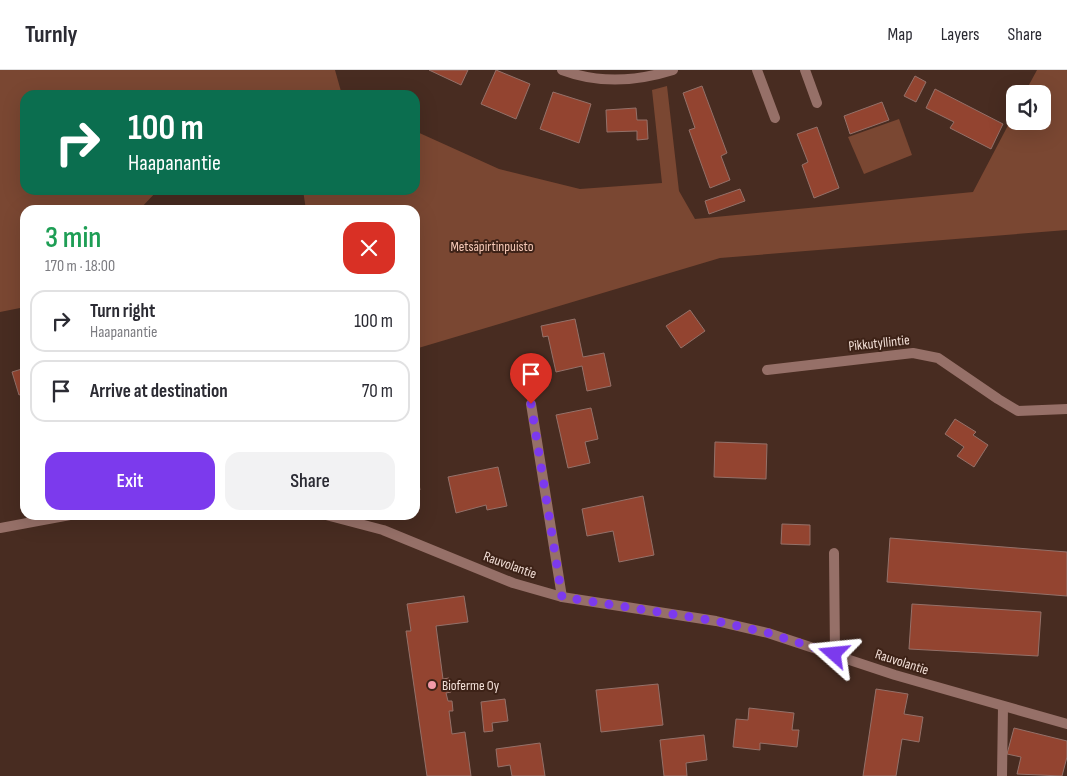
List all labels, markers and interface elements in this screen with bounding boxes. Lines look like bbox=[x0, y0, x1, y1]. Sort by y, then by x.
text: Turnly bbox=[25, 20, 78, 49]
text: Map bbox=[888, 24, 913, 45]
text: Layers bbox=[941, 24, 980, 45]
text: Share bbox=[1008, 24, 1042, 45]
map controls bbox=[1006, 85, 1051, 130]
button: sound bbox=[1006, 85, 1051, 130]
text: 100 m bbox=[128, 107, 204, 150]
icon: right bbox=[45, 110, 110, 175]
text: Haapanantie bbox=[128, 150, 221, 177]
text: 3 min bbox=[45, 220, 101, 256]
button: close bbox=[343, 222, 395, 274]
park label: Metsäpirtinpuisto bbox=[450, 238, 534, 255]
text: 170 m · 18:00 bbox=[45, 257, 115, 276]
text: Turn right bbox=[90, 300, 155, 323]
icon: right bbox=[47, 307, 75, 335]
text: 100 m bbox=[354, 310, 393, 333]
text: Haapanantie bbox=[90, 323, 157, 342]
street label: Pikkutyllintie bbox=[848, 331, 910, 355]
pin bbox=[510, 353, 552, 404]
icon: arrive bbox=[517, 360, 545, 388]
icon: arrive bbox=[47, 377, 75, 405]
text: Arrive at destination bbox=[90, 380, 228, 403]
text: 70 m bbox=[362, 380, 393, 403]
button: Exit bbox=[45, 452, 215, 510]
button: Share bbox=[225, 452, 395, 510]
street label: Rauvolantie bbox=[481, 548, 539, 582]
position arrow bbox=[807, 627, 859, 679]
street label: Rauvolantie bbox=[873, 645, 931, 679]
place label: Bioferme Oy bbox=[442, 677, 500, 694]
marker: Bioferme Oy bbox=[426, 679, 438, 691]

